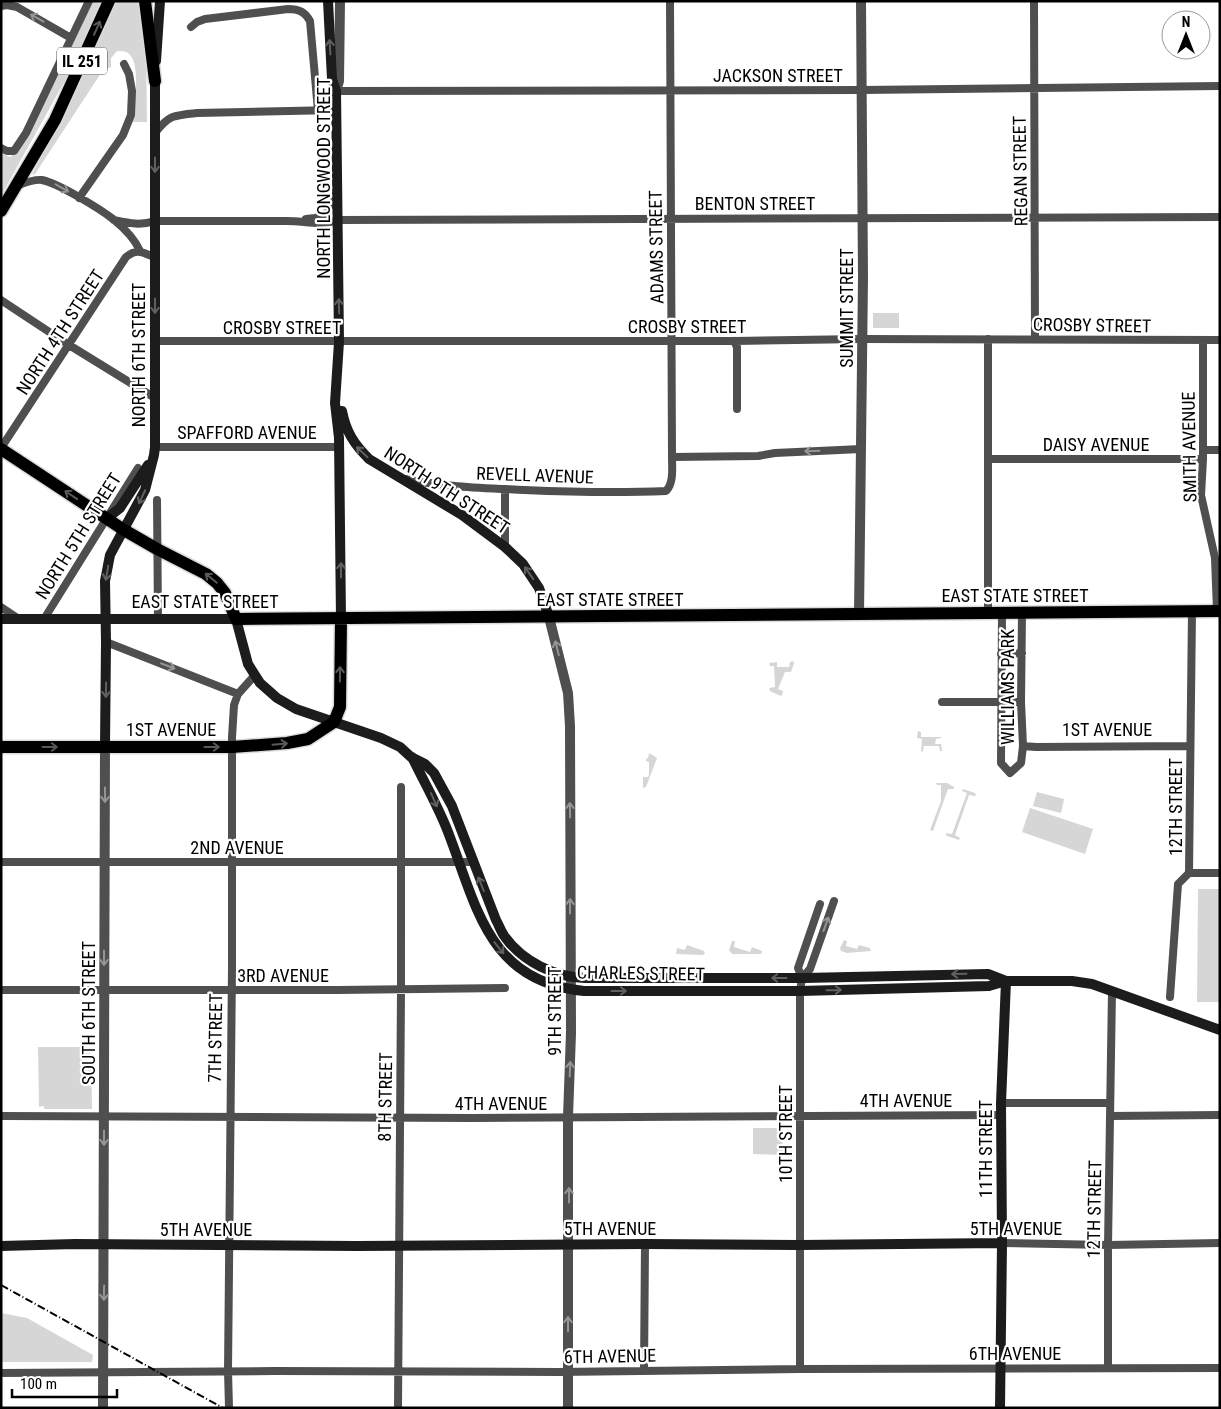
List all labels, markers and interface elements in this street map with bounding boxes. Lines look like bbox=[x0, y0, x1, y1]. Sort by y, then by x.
north arrow bbox=[1161, 10, 1211, 60]
one-way arrow bbox=[31, 13, 45, 23]
text: N bbox=[1182, 14, 1190, 30]
one-way arrow bbox=[92, 21, 102, 36]
one-way arrow bbox=[325, 39, 334, 55]
road number: IL 251 bbox=[57, 48, 107, 74]
street label: JACKSON STREET bbox=[713, 65, 843, 86]
street label: NORTH LONGWOOD STREET bbox=[313, 77, 334, 279]
street label: REGAN STREET bbox=[1009, 116, 1031, 226]
one-way arrow bbox=[150, 156, 160, 172]
one-way arrow bbox=[55, 184, 69, 194]
street label: ADAMS STREET bbox=[645, 190, 667, 304]
street label: BENTON STREET bbox=[695, 193, 815, 214]
street label: SUMMIT STREET bbox=[836, 248, 857, 368]
street label: NORTH 4TH STREET bbox=[12, 266, 108, 398]
street label: NORTH 6TH STREET bbox=[128, 283, 149, 427]
one-way arrow bbox=[150, 297, 160, 313]
one-way arrow bbox=[334, 298, 344, 314]
street label: CROSBY STREET bbox=[1033, 313, 1151, 337]
street label: CROSBY STREET bbox=[628, 316, 746, 337]
street label: CROSBY STREET bbox=[223, 317, 341, 338]
street label: SMITH AVENUE bbox=[1178, 391, 1200, 503]
street label: SPAFFORD AVENUE bbox=[177, 422, 317, 443]
street label: DAISY AVENUE bbox=[1043, 434, 1149, 455]
street label: NORTH 9TH STREET bbox=[381, 442, 513, 538]
one-way arrow bbox=[356, 446, 369, 458]
one-way arrow bbox=[804, 447, 820, 456]
street label: REVELL AVENUE bbox=[476, 462, 594, 488]
street label: NORTH 5TH STREET bbox=[31, 469, 125, 603]
one-way arrow bbox=[136, 489, 146, 504]
one-way arrow bbox=[64, 490, 78, 500]
one-way arrow bbox=[336, 562, 346, 578]
one-way arrow bbox=[101, 564, 111, 580]
one-way arrow bbox=[524, 566, 534, 580]
one-way arrow bbox=[204, 572, 217, 583]
street label: EAST STATE STREET bbox=[941, 585, 1089, 606]
street label: EAST STATE STREET bbox=[536, 589, 684, 610]
street label: EAST STATE STREET bbox=[131, 591, 279, 612]
street label: WILLIAMS PARK bbox=[997, 629, 1018, 745]
one-way arrow bbox=[552, 641, 561, 657]
one-way arrow bbox=[160, 662, 175, 671]
one-way arrow bbox=[335, 667, 345, 683]
one-way arrow bbox=[101, 682, 110, 698]
street label: 1ST AVENUE bbox=[126, 719, 216, 740]
street label: 1ST AVENUE bbox=[1062, 719, 1152, 740]
one-way arrow bbox=[272, 739, 288, 749]
one-way arrow bbox=[42, 742, 58, 752]
one-way arrow bbox=[204, 742, 220, 752]
street label: 12TH STREET bbox=[1165, 758, 1186, 856]
one-way arrow bbox=[100, 786, 110, 803]
one-way arrow bbox=[430, 792, 439, 807]
one-way arrow bbox=[565, 802, 574, 818]
street label: 2ND AVENUE bbox=[190, 837, 284, 858]
one-way arrow bbox=[476, 877, 486, 892]
one-way arrow bbox=[565, 898, 575, 914]
one-way arrow bbox=[822, 917, 831, 933]
street label: SOUTH 6TH STREET bbox=[78, 941, 99, 1085]
one-way arrow bbox=[493, 941, 504, 954]
one-way arrow bbox=[99, 949, 109, 965]
street label: CHARLES STREET bbox=[577, 961, 705, 985]
street label: 3RD AVENUE bbox=[237, 965, 329, 986]
street label: 9TH STREET bbox=[544, 966, 565, 1056]
one-way arrow bbox=[951, 970, 967, 979]
one-way arrow bbox=[771, 973, 788, 983]
one-way arrow bbox=[826, 985, 842, 995]
one-way arrow bbox=[610, 986, 627, 996]
street label: 7TH STREET bbox=[204, 993, 226, 1083]
street label: 8TH STREET bbox=[374, 1052, 396, 1142]
one-way arrow bbox=[565, 1061, 575, 1077]
street label: 10TH STREET bbox=[775, 1085, 796, 1183]
street label: 4TH AVENUE bbox=[860, 1090, 952, 1111]
street label: 4TH AVENUE bbox=[455, 1093, 547, 1114]
street label: 11TH STREET bbox=[975, 1100, 996, 1198]
one-way arrow bbox=[99, 1129, 109, 1145]
street label: 12TH STREET bbox=[1083, 1160, 1105, 1258]
one-way arrow bbox=[564, 1187, 574, 1204]
street label: 5TH AVENUE bbox=[564, 1218, 656, 1239]
street label: 5TH AVENUE bbox=[970, 1218, 1062, 1239]
street label: 5TH AVENUE bbox=[160, 1219, 252, 1240]
one-way arrow bbox=[99, 1284, 109, 1301]
one-way arrow bbox=[563, 1316, 573, 1332]
street label: 6TH AVENUE bbox=[969, 1343, 1061, 1364]
street label: 6TH AVENUE bbox=[564, 1345, 656, 1367]
scale bar bbox=[12, 1366, 118, 1398]
text: 100 m bbox=[20, 1375, 57, 1393]

